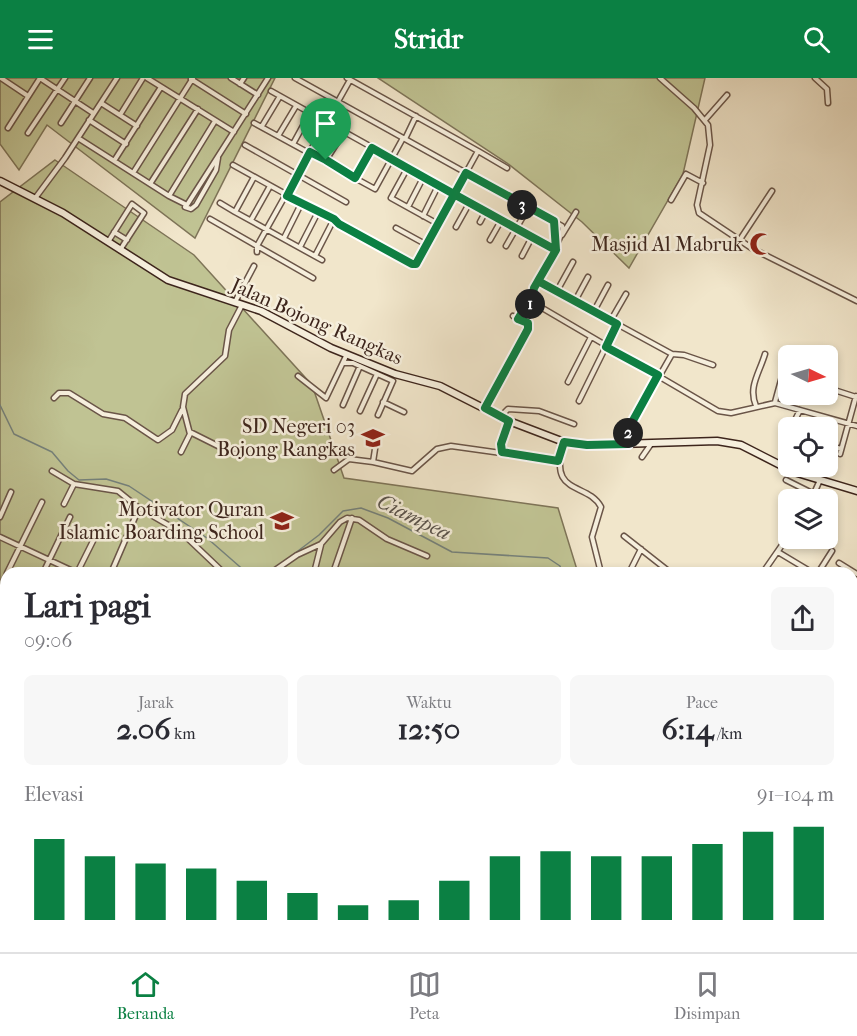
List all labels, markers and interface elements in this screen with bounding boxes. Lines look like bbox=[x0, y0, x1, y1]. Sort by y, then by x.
icon: menu bbox=[24, 23, 57, 56]
text: Stridr bbox=[394, 23, 463, 55]
icon: search bbox=[800, 23, 833, 56]
pin bbox=[300, 98, 351, 160]
icon: arrive bbox=[309, 107, 342, 140]
pin: 3 bbox=[507, 190, 537, 220]
text: 3 bbox=[519, 195, 525, 214]
mosque icon: Masjid Al Mabruk bbox=[748, 231, 774, 257]
place label: Masjid Al Mabruk bbox=[591, 233, 744, 256]
street label: Jalan Bojong Rangkas bbox=[226, 273, 406, 370]
pin: 1 bbox=[515, 289, 545, 319]
text: 1 bbox=[527, 294, 533, 313]
north arrow bbox=[778, 345, 838, 405]
map controls bbox=[778, 345, 838, 549]
place label: SD Negeri 03 Bojong Rangkas bbox=[217, 415, 355, 461]
button: locate bbox=[778, 417, 838, 477]
pin: 2 bbox=[613, 418, 643, 448]
text: 2 bbox=[624, 423, 632, 442]
school or university icon: SD Negeri 03 Bojong Rangkas bbox=[360, 425, 386, 451]
water label: Ciampea bbox=[373, 489, 455, 545]
button: layers bbox=[778, 489, 838, 549]
place label: Motivator Quran Islamic Boarding School bbox=[59, 498, 264, 544]
school or university icon: Motivator Quran Islamic Boarding School bbox=[269, 508, 295, 534]
text: Lari pagi bbox=[24, 587, 151, 626]
button: share bbox=[771, 587, 834, 650]
text: 09:06 bbox=[24, 629, 72, 652]
text: Jarak bbox=[138, 693, 174, 712]
text: Waktu bbox=[406, 693, 452, 712]
text: Pace bbox=[686, 693, 718, 712]
text: 2.06 bbox=[117, 712, 171, 747]
text: 12:50 bbox=[398, 712, 460, 747]
text: 6:14 bbox=[662, 712, 714, 747]
text: km bbox=[171, 724, 195, 743]
text: /km bbox=[714, 724, 742, 743]
text: Elevasi bbox=[24, 783, 84, 806]
text: 91–104 m bbox=[757, 783, 834, 806]
tab: Beranda bbox=[117, 968, 175, 1023]
tab: Peta bbox=[408, 968, 441, 1023]
tab: Disimpan bbox=[674, 968, 740, 1023]

